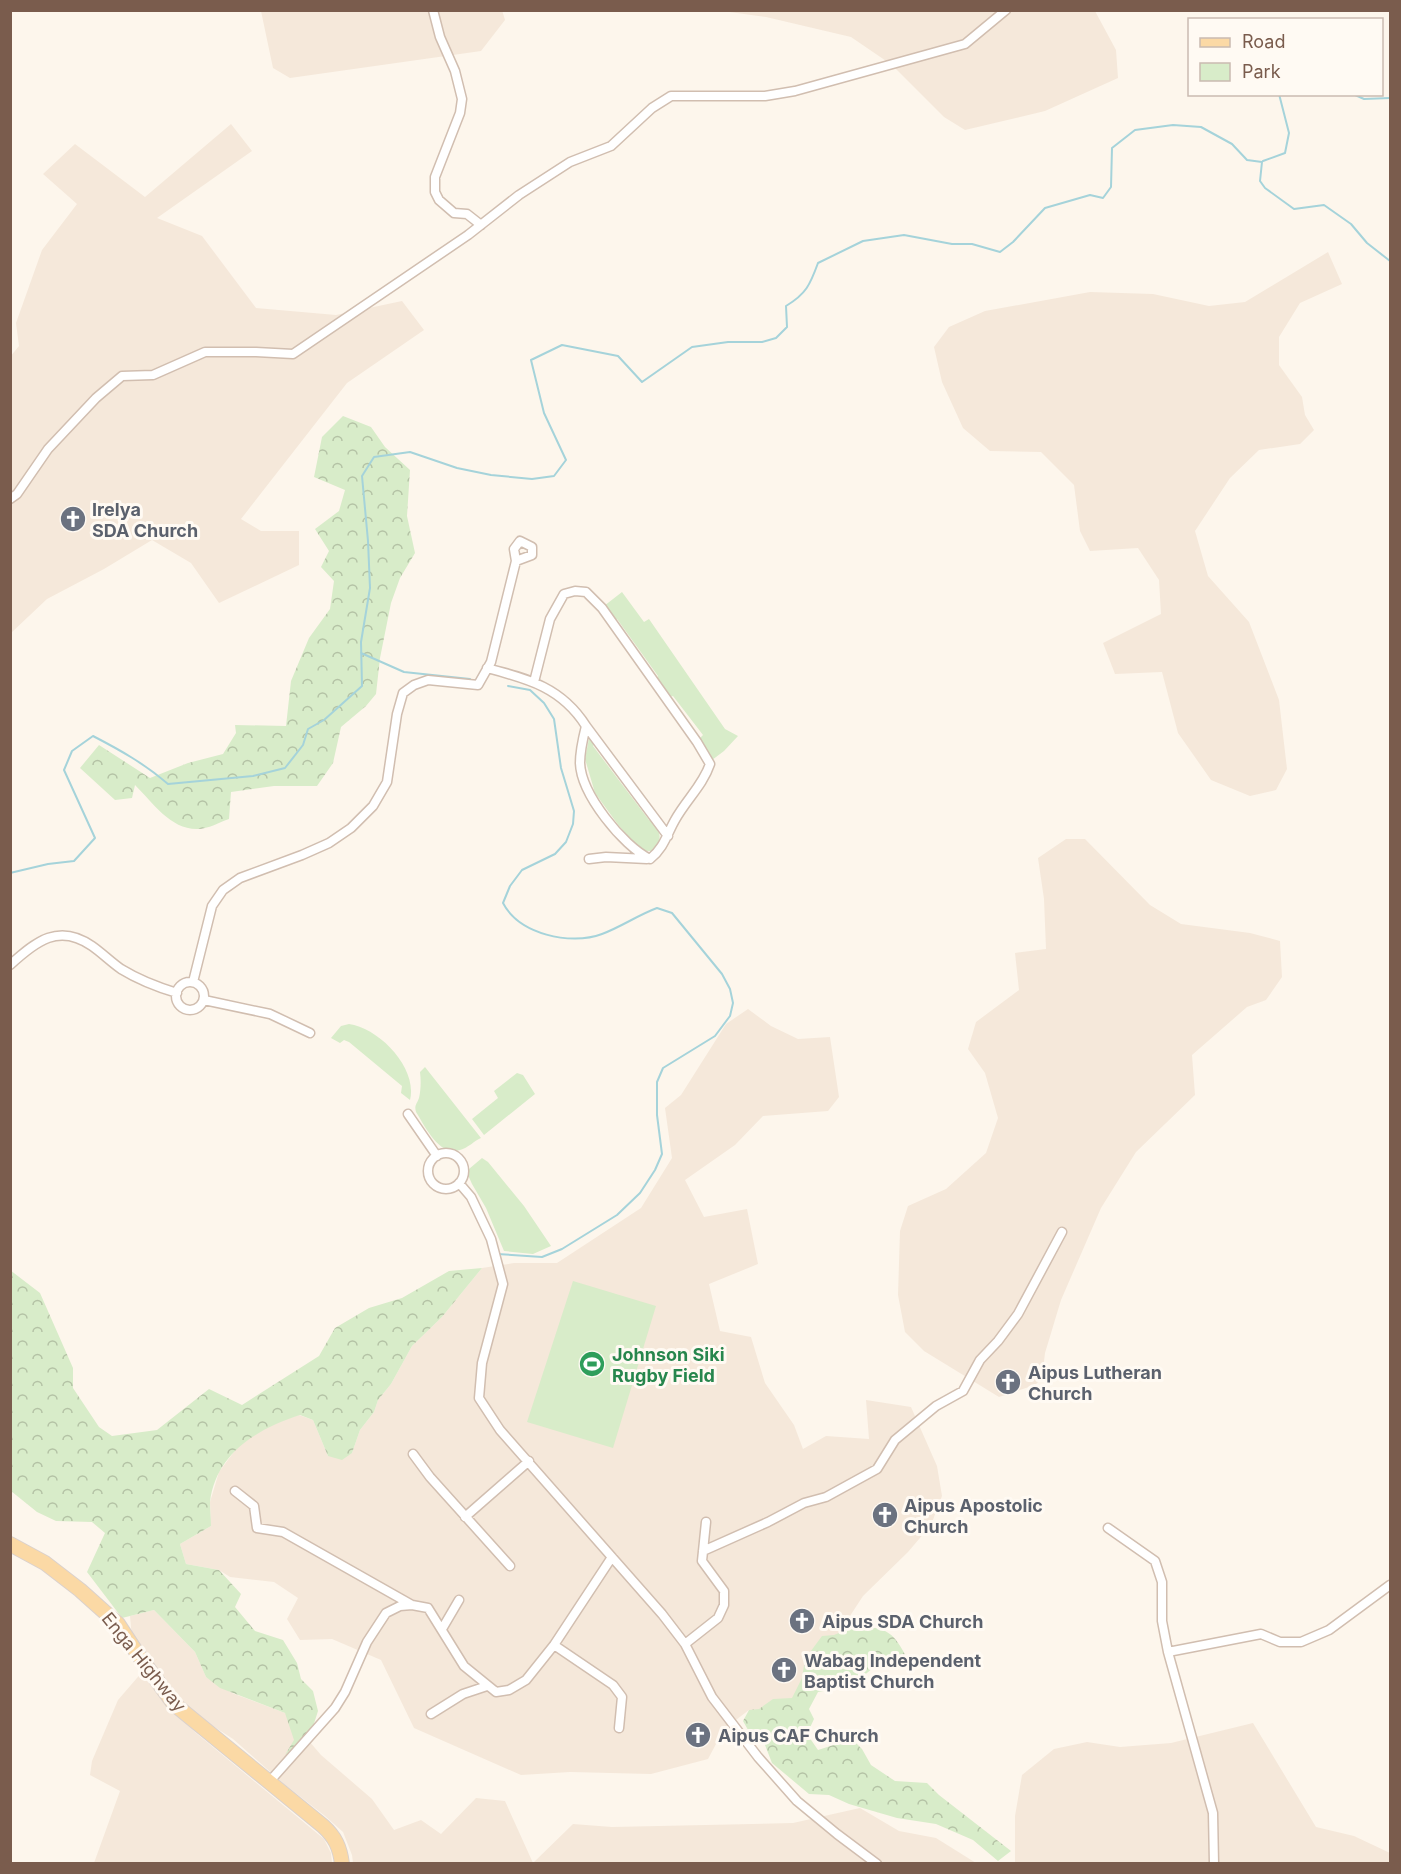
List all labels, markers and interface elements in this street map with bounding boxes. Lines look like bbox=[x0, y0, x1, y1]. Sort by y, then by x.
legend bbox=[1188, 18, 1383, 96]
text: Road bbox=[1242, 31, 1285, 52]
text: Park bbox=[1242, 61, 1281, 82]
place label: Irelya SDA Church bbox=[92, 499, 198, 541]
church icon: Irelya SDA Church bbox=[58, 504, 88, 534]
place label: Johnson Siki Rugby Field bbox=[612, 1344, 725, 1386]
sports icon: Johnson Siki Rugby Field bbox=[577, 1349, 607, 1379]
place label: Aipus Lutheran Church bbox=[1028, 1362, 1162, 1404]
church icon: Aipus Lutheran Church bbox=[993, 1367, 1023, 1397]
place label: Aipus Apostolic Church bbox=[904, 1495, 1043, 1537]
church icon: Aipus Apostolic Church bbox=[870, 1500, 900, 1530]
church icon: Aipus SDA Church bbox=[787, 1606, 817, 1636]
street label: Enga Highway bbox=[98, 1608, 190, 1716]
place label: Aipus SDA Church bbox=[822, 1611, 983, 1632]
place label: Wabag Independent Baptist Church bbox=[804, 1650, 982, 1692]
church icon: Wabag Independent Baptist Church bbox=[769, 1655, 799, 1685]
church icon: Aipus CAF Church bbox=[683, 1720, 713, 1750]
place label: Aipus CAF Church bbox=[718, 1725, 879, 1746]

